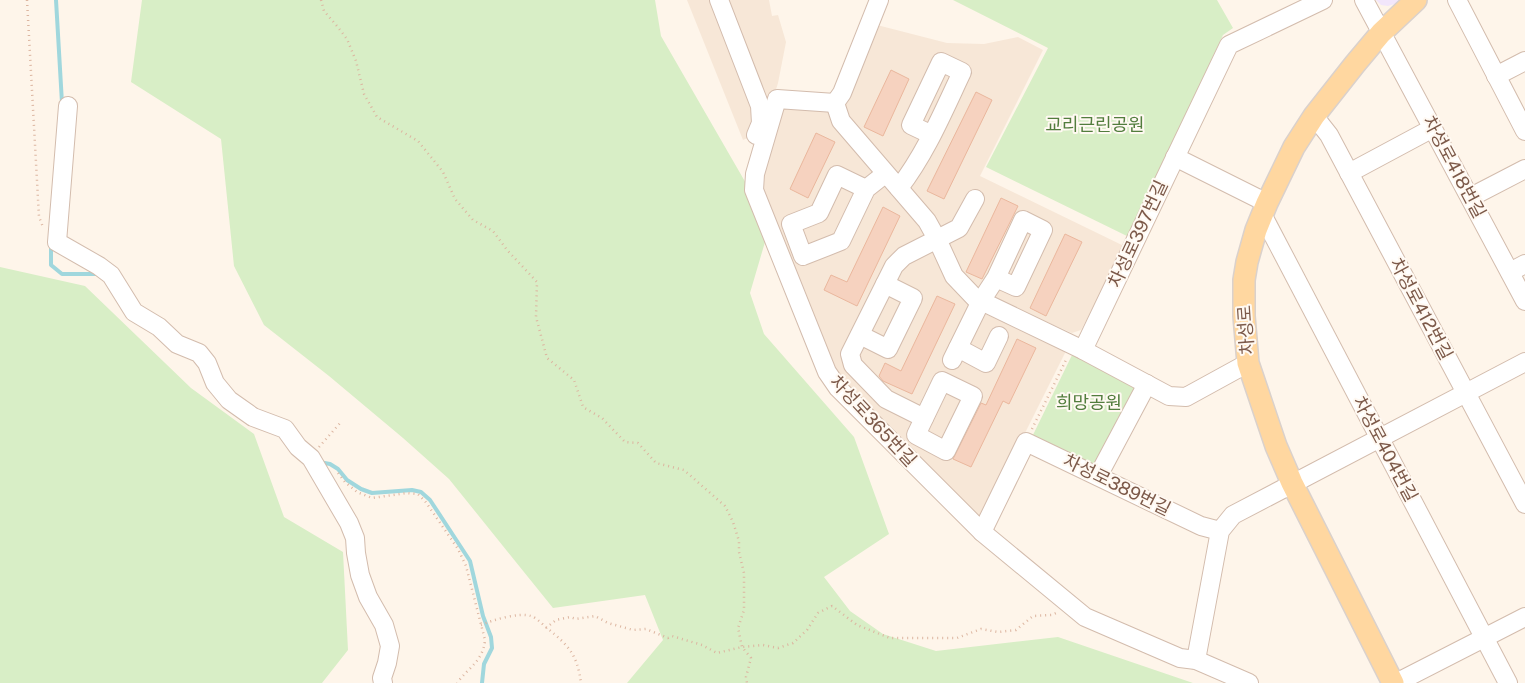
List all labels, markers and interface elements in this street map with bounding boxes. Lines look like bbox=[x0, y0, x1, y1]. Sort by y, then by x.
street label: 차성로418번길 bbox=[1419, 112, 1490, 222]
park label: 교리근린공원 bbox=[1045, 114, 1145, 135]
street label: 차성로397번길 bbox=[1104, 177, 1172, 291]
street label: 차성로412번길 bbox=[1386, 254, 1457, 363]
street label: 차성로 bbox=[1233, 305, 1258, 356]
street label: 차성로365번길 bbox=[826, 371, 921, 471]
park label: 희망공원 bbox=[1056, 392, 1122, 413]
street label: 차성로404번길 bbox=[1349, 392, 1422, 505]
street label: 차성로389번길 bbox=[1060, 450, 1174, 520]

